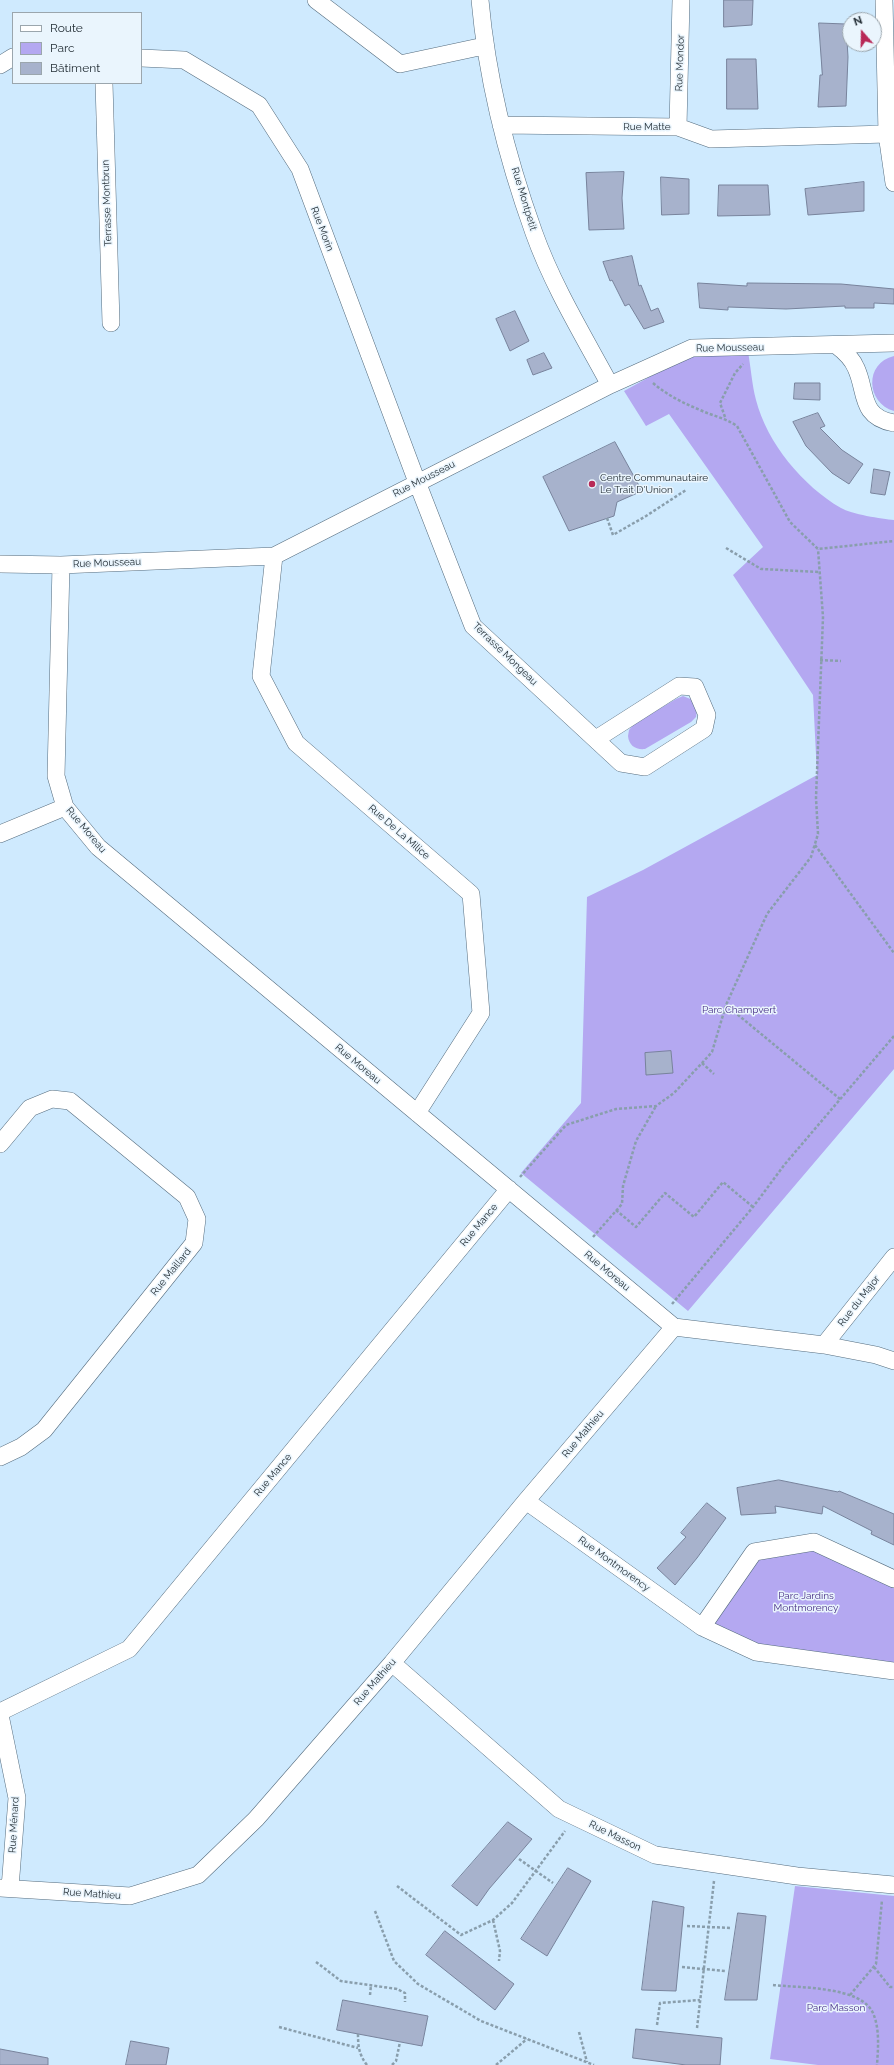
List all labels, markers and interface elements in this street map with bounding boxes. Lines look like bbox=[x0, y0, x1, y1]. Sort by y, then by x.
legend bbox=[12, 12, 142, 84]
north arrow bbox=[842, 12, 882, 52]
text: N bbox=[852, 14, 864, 29]
text: Route bbox=[50, 21, 83, 35]
street label: Rue Mondor bbox=[673, 34, 687, 92]
text: Parc bbox=[50, 41, 75, 55]
text: Bâtiment bbox=[50, 61, 100, 75]
street label: Rue Matte bbox=[623, 121, 671, 133]
street label: Terrasse Montbrun bbox=[99, 160, 115, 246]
street label: Rue Montpetit bbox=[509, 166, 539, 232]
street label: Rue Morin bbox=[308, 205, 336, 253]
street label: Rue Mousseau bbox=[696, 341, 764, 355]
street label: Rue Mousseau bbox=[391, 458, 457, 500]
place label: Centre Communautaire Le Trait D'Union bbox=[600, 472, 708, 496]
marker: Centre Communautaire Le Trait D'Union bbox=[587, 479, 597, 489]
street label: Rue Mousseau bbox=[73, 556, 141, 570]
street label: Terrasse Mongeau bbox=[470, 620, 540, 688]
street label: Rue De La Milice bbox=[366, 802, 432, 862]
street label: Rue Moreau bbox=[63, 805, 109, 855]
park label: Parc Champvert bbox=[702, 1004, 776, 1016]
street label: Rue Moreau bbox=[333, 1041, 383, 1087]
street label: Rue Mance bbox=[458, 1201, 500, 1249]
street label: Rue Maillard bbox=[148, 1246, 194, 1298]
street label: Rue Moreau bbox=[582, 1248, 632, 1294]
street label: Rue du Major bbox=[835, 1273, 883, 1329]
street label: Rue Mathieu bbox=[560, 1408, 606, 1460]
street label: Rue Mance bbox=[252, 1451, 294, 1499]
street label: Rue Montmorency bbox=[576, 1534, 652, 1594]
park label: Parc Jardins Montmorency bbox=[774, 1590, 838, 1614]
street label: Rue Mathieu bbox=[351, 1656, 399, 1708]
street label: Rue Ménard bbox=[7, 1797, 21, 1853]
street label: Rue Masson bbox=[587, 1818, 643, 1854]
street label: Rue Mathieu bbox=[63, 1886, 121, 1902]
park label: Parc Masson bbox=[807, 2002, 865, 2014]

